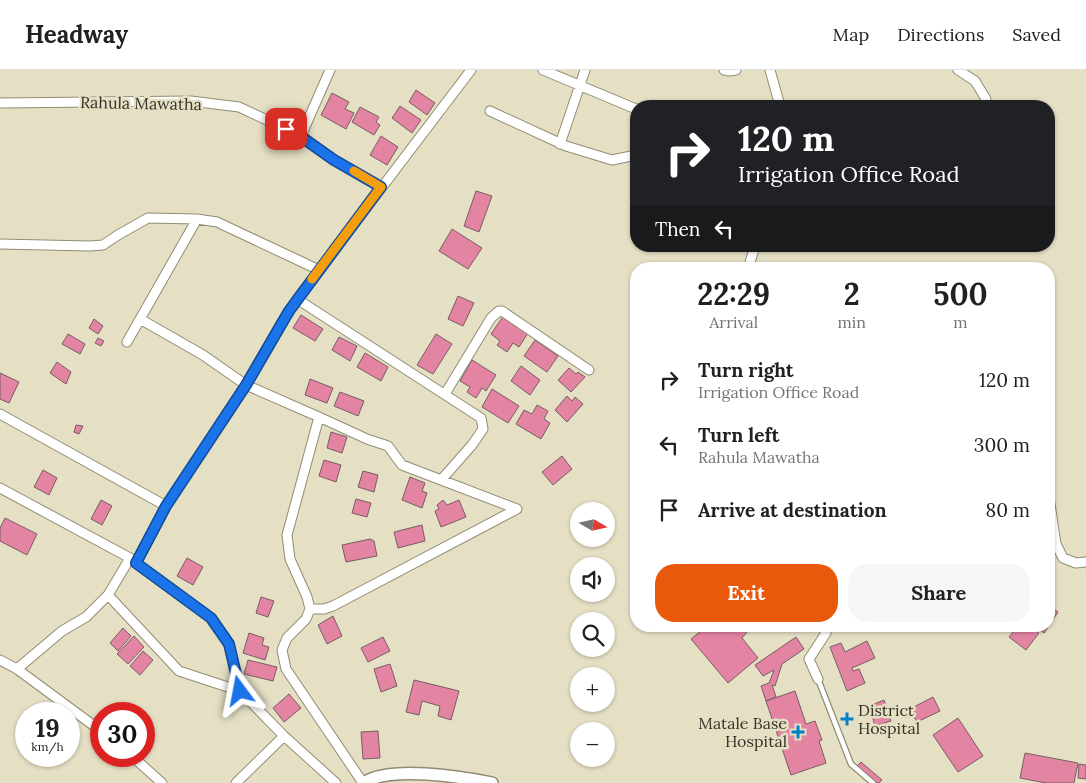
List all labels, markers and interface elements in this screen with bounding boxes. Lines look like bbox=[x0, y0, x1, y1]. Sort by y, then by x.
text: Headway bbox=[25, 19, 128, 50]
text: Map bbox=[833, 23, 869, 46]
text: Directions bbox=[897, 23, 984, 46]
text: Saved bbox=[1012, 23, 1061, 46]
street label: Rahula Mawatha bbox=[80, 92, 202, 114]
pin bbox=[265, 108, 307, 150]
icon: arrive bbox=[272, 115, 300, 143]
text: 120 m bbox=[738, 116, 835, 161]
icon: right bbox=[655, 120, 720, 185]
text: Irrigation Office Road bbox=[738, 160, 960, 188]
icon: left bbox=[710, 215, 738, 243]
text: Then bbox=[655, 217, 700, 241]
text: 22:29 bbox=[697, 275, 770, 313]
text: 2 bbox=[844, 275, 860, 313]
text: 500 bbox=[933, 275, 988, 313]
text: Arrival bbox=[709, 312, 758, 332]
text: min bbox=[837, 312, 866, 332]
text: m bbox=[953, 312, 968, 332]
text: Turn right bbox=[698, 358, 794, 382]
icon: right bbox=[655, 366, 683, 394]
text: 120 m bbox=[979, 368, 1030, 392]
text: Irrigation Office Road bbox=[698, 382, 859, 402]
text: Turn left bbox=[698, 423, 779, 447]
icon: left bbox=[655, 431, 683, 459]
text: 300 m bbox=[974, 433, 1030, 457]
text: Rahula Mawatha bbox=[698, 447, 820, 467]
icon: arrive bbox=[655, 496, 683, 524]
text: Arrive at destination bbox=[698, 498, 887, 522]
text: 80 m bbox=[986, 498, 1030, 522]
north arrow bbox=[570, 502, 615, 548]
map controls bbox=[570, 502, 615, 767]
button: sound bbox=[570, 557, 615, 602]
button: Exit bbox=[655, 564, 838, 622]
button: Share bbox=[848, 564, 1030, 622]
button: search bbox=[570, 612, 615, 657]
position arrow bbox=[213, 664, 265, 716]
button: + bbox=[570, 667, 615, 712]
place label: District Hospital bbox=[858, 700, 920, 738]
speed limit sign: 30 bbox=[90, 702, 155, 767]
text: 19 bbox=[35, 712, 60, 744]
marker: District Hospital bbox=[840, 712, 854, 726]
place label: Matale Base Hospital bbox=[698, 713, 787, 751]
button: − bbox=[570, 722, 615, 767]
marker: Matale Base Hospital bbox=[791, 725, 805, 739]
text: km/h bbox=[31, 739, 64, 754]

